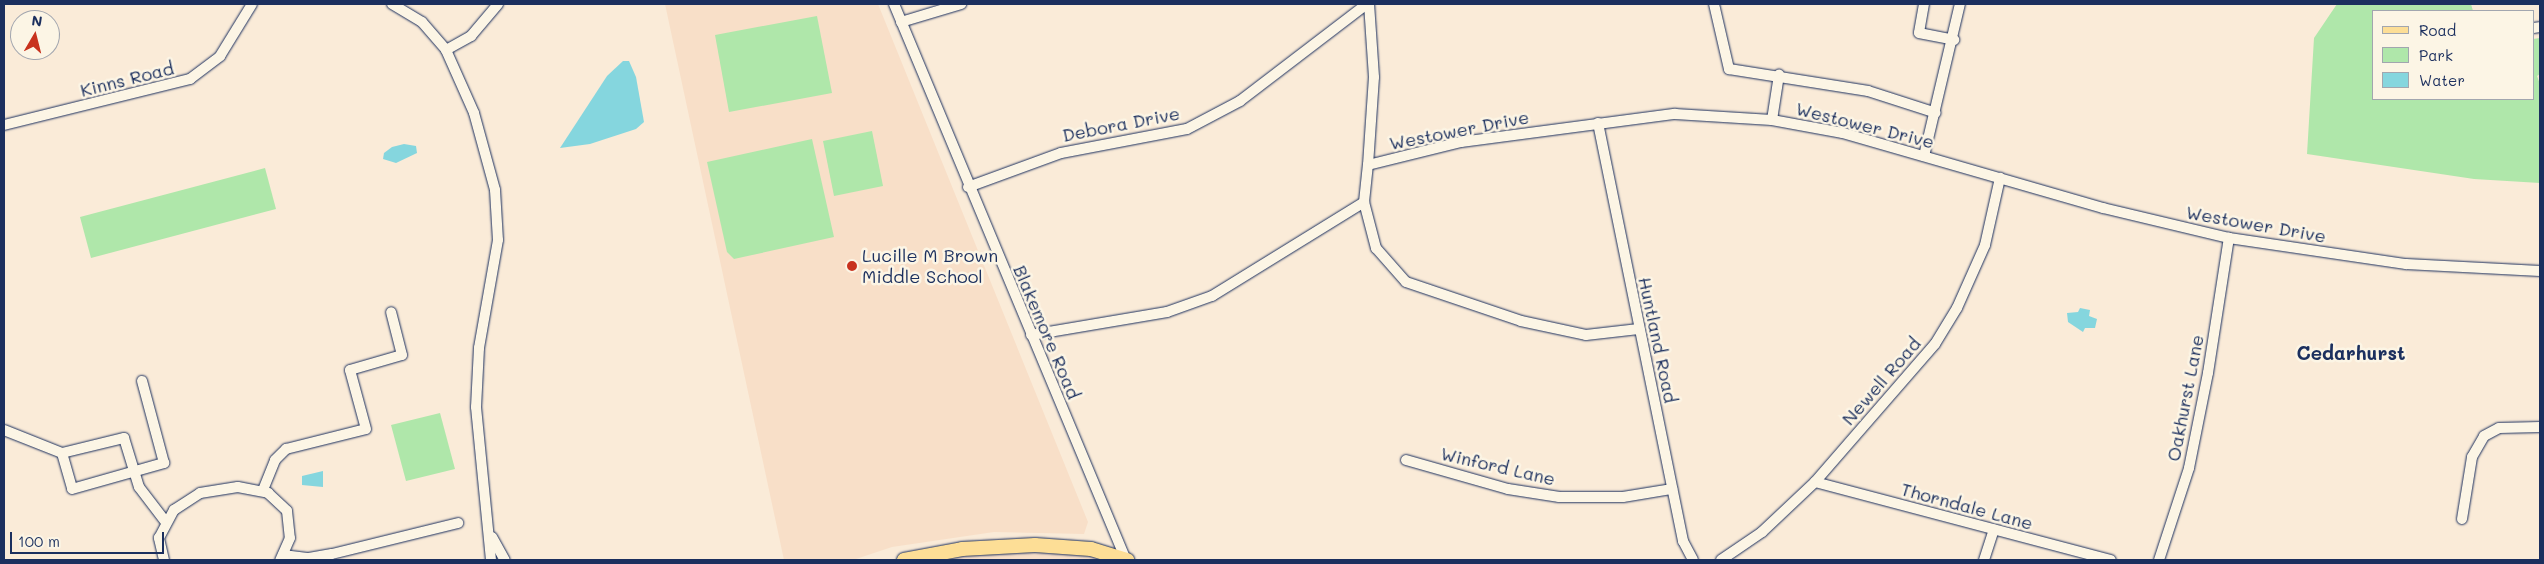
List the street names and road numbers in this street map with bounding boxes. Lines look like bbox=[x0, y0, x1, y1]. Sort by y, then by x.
street label: Kinns Road bbox=[78, 57, 176, 101]
street label: Westower Drive bbox=[1794, 97, 1936, 153]
street label: Debora Drive bbox=[1060, 102, 1182, 146]
street label: Westower Drive bbox=[1387, 106, 1531, 154]
street label: Westower Drive bbox=[2184, 201, 2328, 247]
street label: Blakemore Road bbox=[1009, 262, 1085, 402]
street label: Huntland Road bbox=[1634, 275, 1682, 405]
street label: Newell Road bbox=[1837, 333, 1925, 429]
street label: Oakhurst Lane bbox=[2162, 333, 2208, 463]
street label: Winford Lane bbox=[1439, 442, 1557, 490]
street label: Thorndale Lane bbox=[1899, 478, 2035, 534]

